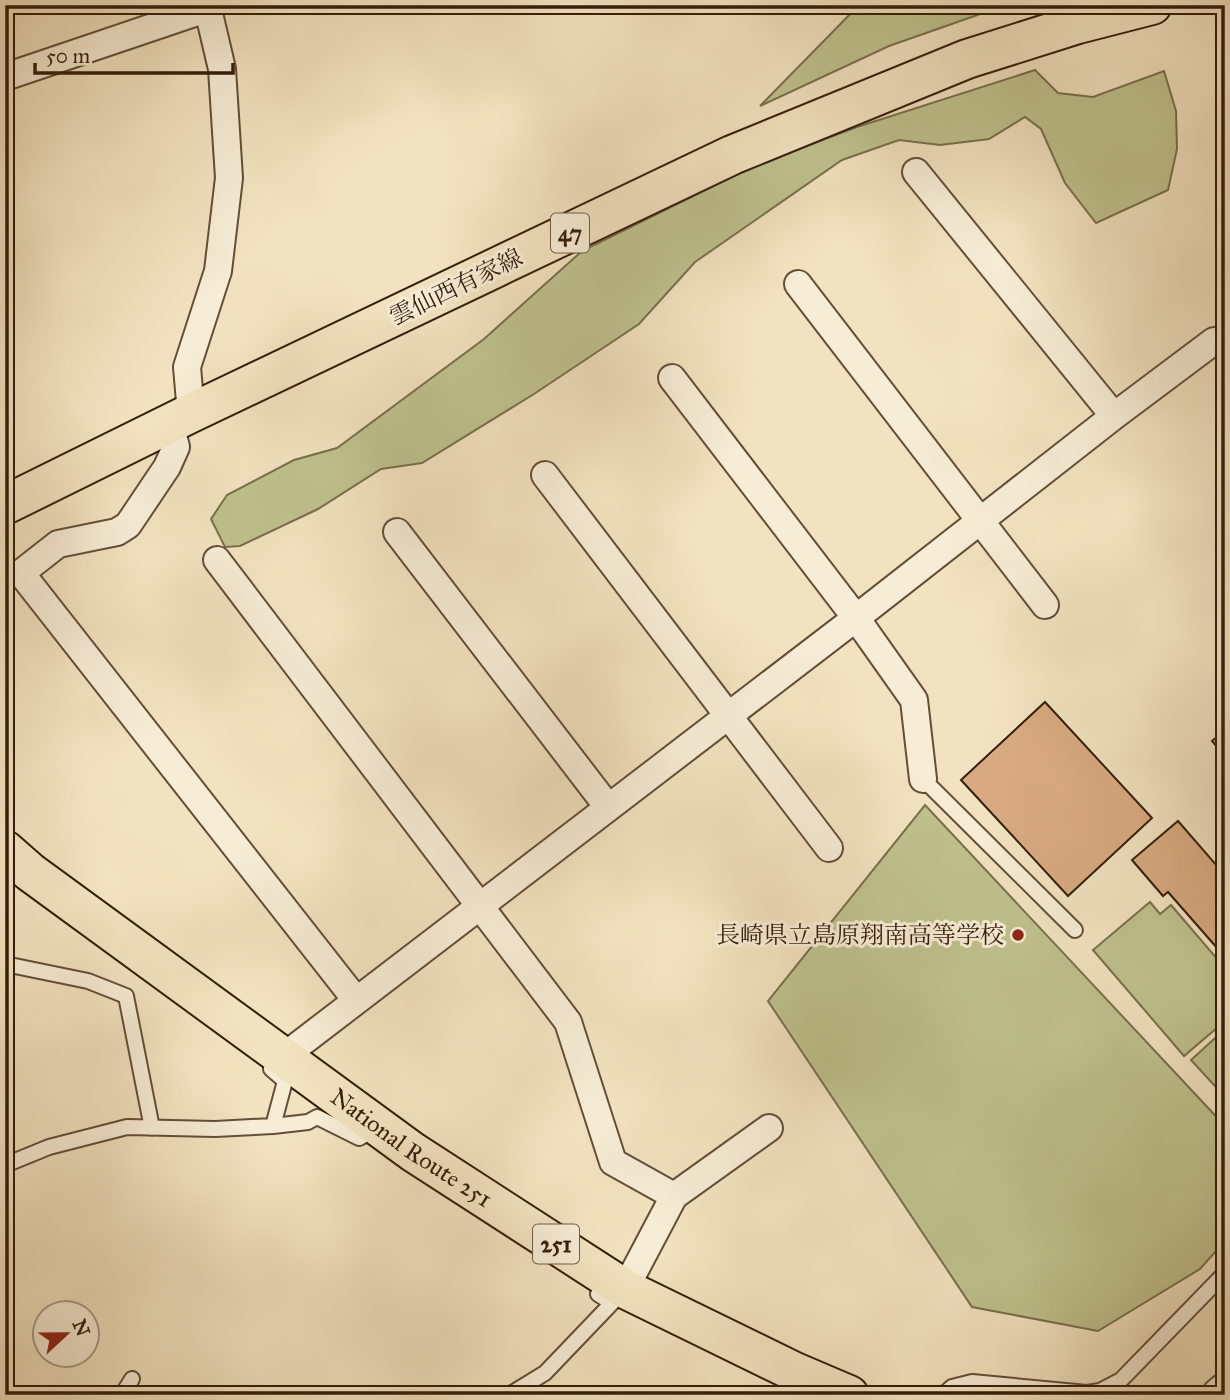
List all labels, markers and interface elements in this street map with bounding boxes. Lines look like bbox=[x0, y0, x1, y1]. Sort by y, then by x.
scale bar bbox=[35, 32, 233, 76]
text: 50 m bbox=[46, 43, 91, 69]
road number: 47 bbox=[551, 214, 589, 252]
street label: 雲仙西有家線 bbox=[385, 242, 527, 332]
place label: 長崎県立島原翔南高等学校 bbox=[716, 920, 1004, 950]
marker: 長崎県立島原翔南高等学校 bbox=[1010, 927, 1026, 943]
street label: National Route 251 bbox=[325, 1082, 498, 1214]
road number: 251 bbox=[533, 1224, 579, 1264]
north arrow bbox=[32, 1298, 102, 1368]
text: N bbox=[68, 1316, 95, 1340]

